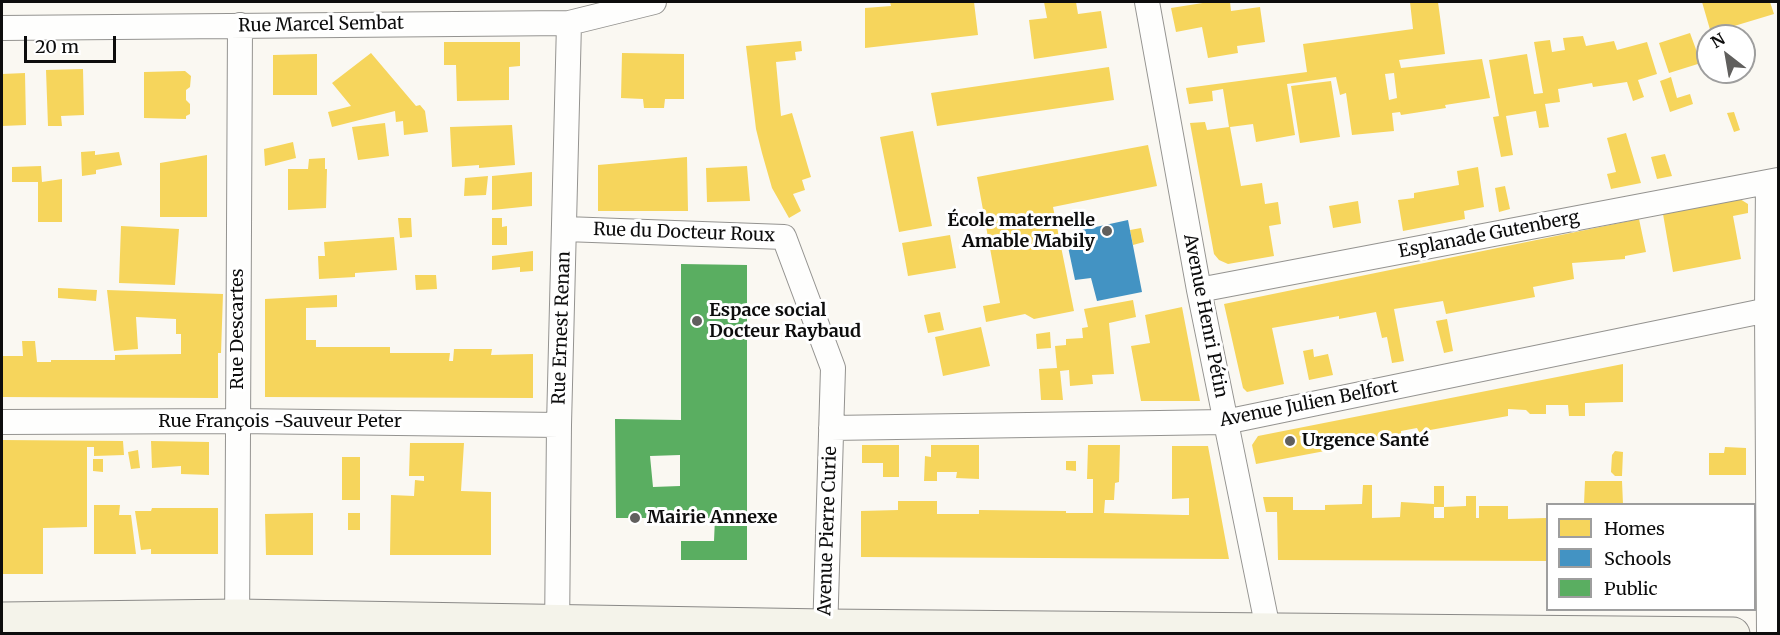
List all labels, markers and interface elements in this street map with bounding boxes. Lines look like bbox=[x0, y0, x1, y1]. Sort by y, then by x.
street label: Rue Marcel Sembat bbox=[238, 13, 404, 37]
scale bar bbox=[27, 24, 118, 62]
north arrow bbox=[1696, 24, 1756, 84]
text: N bbox=[1707, 28, 1728, 52]
text: 20 m bbox=[35, 35, 79, 58]
street label: Esplanade Gutenberg bbox=[1397, 207, 1581, 263]
place label: École maternelle Amable Mabily bbox=[947, 210, 1095, 252]
street label: Rue du Docteur Roux bbox=[593, 219, 775, 247]
marker: École maternelle Amable Mabily bbox=[1100, 224, 1114, 238]
street label: Avenue Henri Pétin bbox=[1178, 232, 1232, 400]
street label: Rue Ernest Renan bbox=[549, 251, 575, 405]
street label: Rue Descartes bbox=[227, 268, 249, 390]
place label: Espace social Docteur Raybaud bbox=[709, 300, 861, 342]
marker: Espace social Docteur Raybaud bbox=[690, 314, 704, 328]
street label: Avenue Julien Belfort bbox=[1218, 376, 1400, 432]
street label: Rue François -Sauveur Peter bbox=[158, 411, 402, 433]
place label: Urgence Santé bbox=[1302, 430, 1429, 452]
marker: Urgence Santé bbox=[1283, 434, 1297, 448]
street label: Avenue Pierre Curie bbox=[814, 446, 842, 616]
legend bbox=[1546, 503, 1756, 611]
place label: Mairie Annexe bbox=[647, 507, 777, 529]
marker: Mairie Annexe bbox=[628, 511, 642, 525]
text: Homes bbox=[1604, 517, 1665, 540]
text: Schools bbox=[1604, 547, 1671, 570]
text: Public bbox=[1604, 577, 1658, 600]

